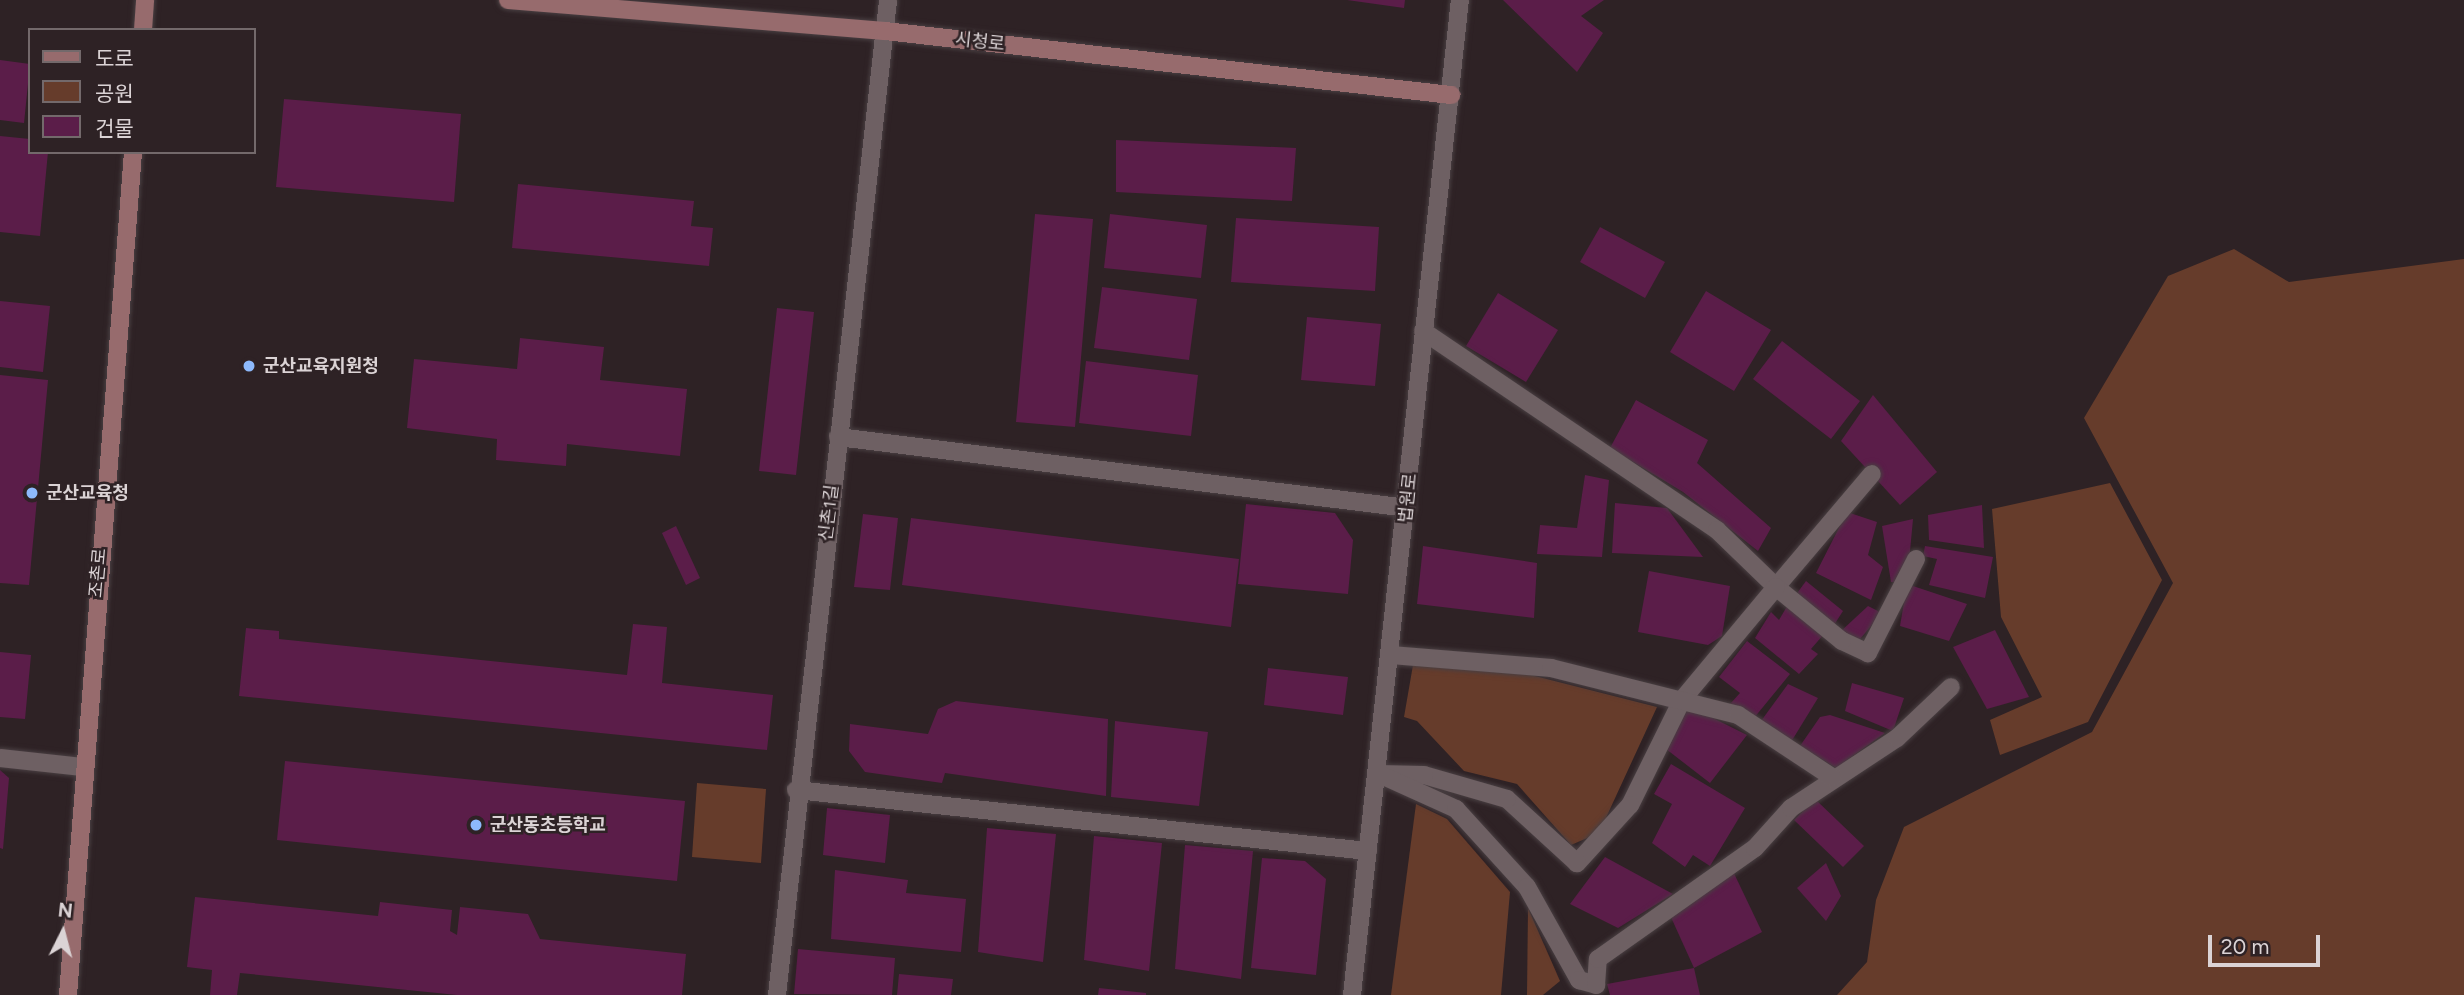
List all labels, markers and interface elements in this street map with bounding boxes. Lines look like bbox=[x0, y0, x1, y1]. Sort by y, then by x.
legend bbox=[28, 28, 256, 154]
street label: 시청로 bbox=[954, 29, 1006, 55]
text: 도로 bbox=[95, 46, 134, 71]
text: 공원 bbox=[95, 81, 134, 106]
text: 건물 bbox=[95, 116, 134, 141]
place label: 군산교육지원청 bbox=[263, 355, 379, 377]
marker: 군산교육지원청 bbox=[241, 358, 257, 374]
street label: 법원로 bbox=[1395, 472, 1421, 524]
place label: 군산교육청 bbox=[46, 482, 129, 504]
street label: 신촌1길 bbox=[815, 483, 843, 543]
marker: 군산교육청 bbox=[24, 485, 40, 501]
street label: 조촌로 bbox=[85, 547, 111, 599]
place label: 군산동초등학교 bbox=[490, 814, 606, 836]
marker: 군산동초등학교 bbox=[468, 817, 484, 833]
north arrow bbox=[28, 897, 98, 967]
text: N bbox=[57, 898, 74, 923]
scale bar bbox=[2212, 922, 2324, 966]
text: 20 m bbox=[2221, 934, 2269, 959]

